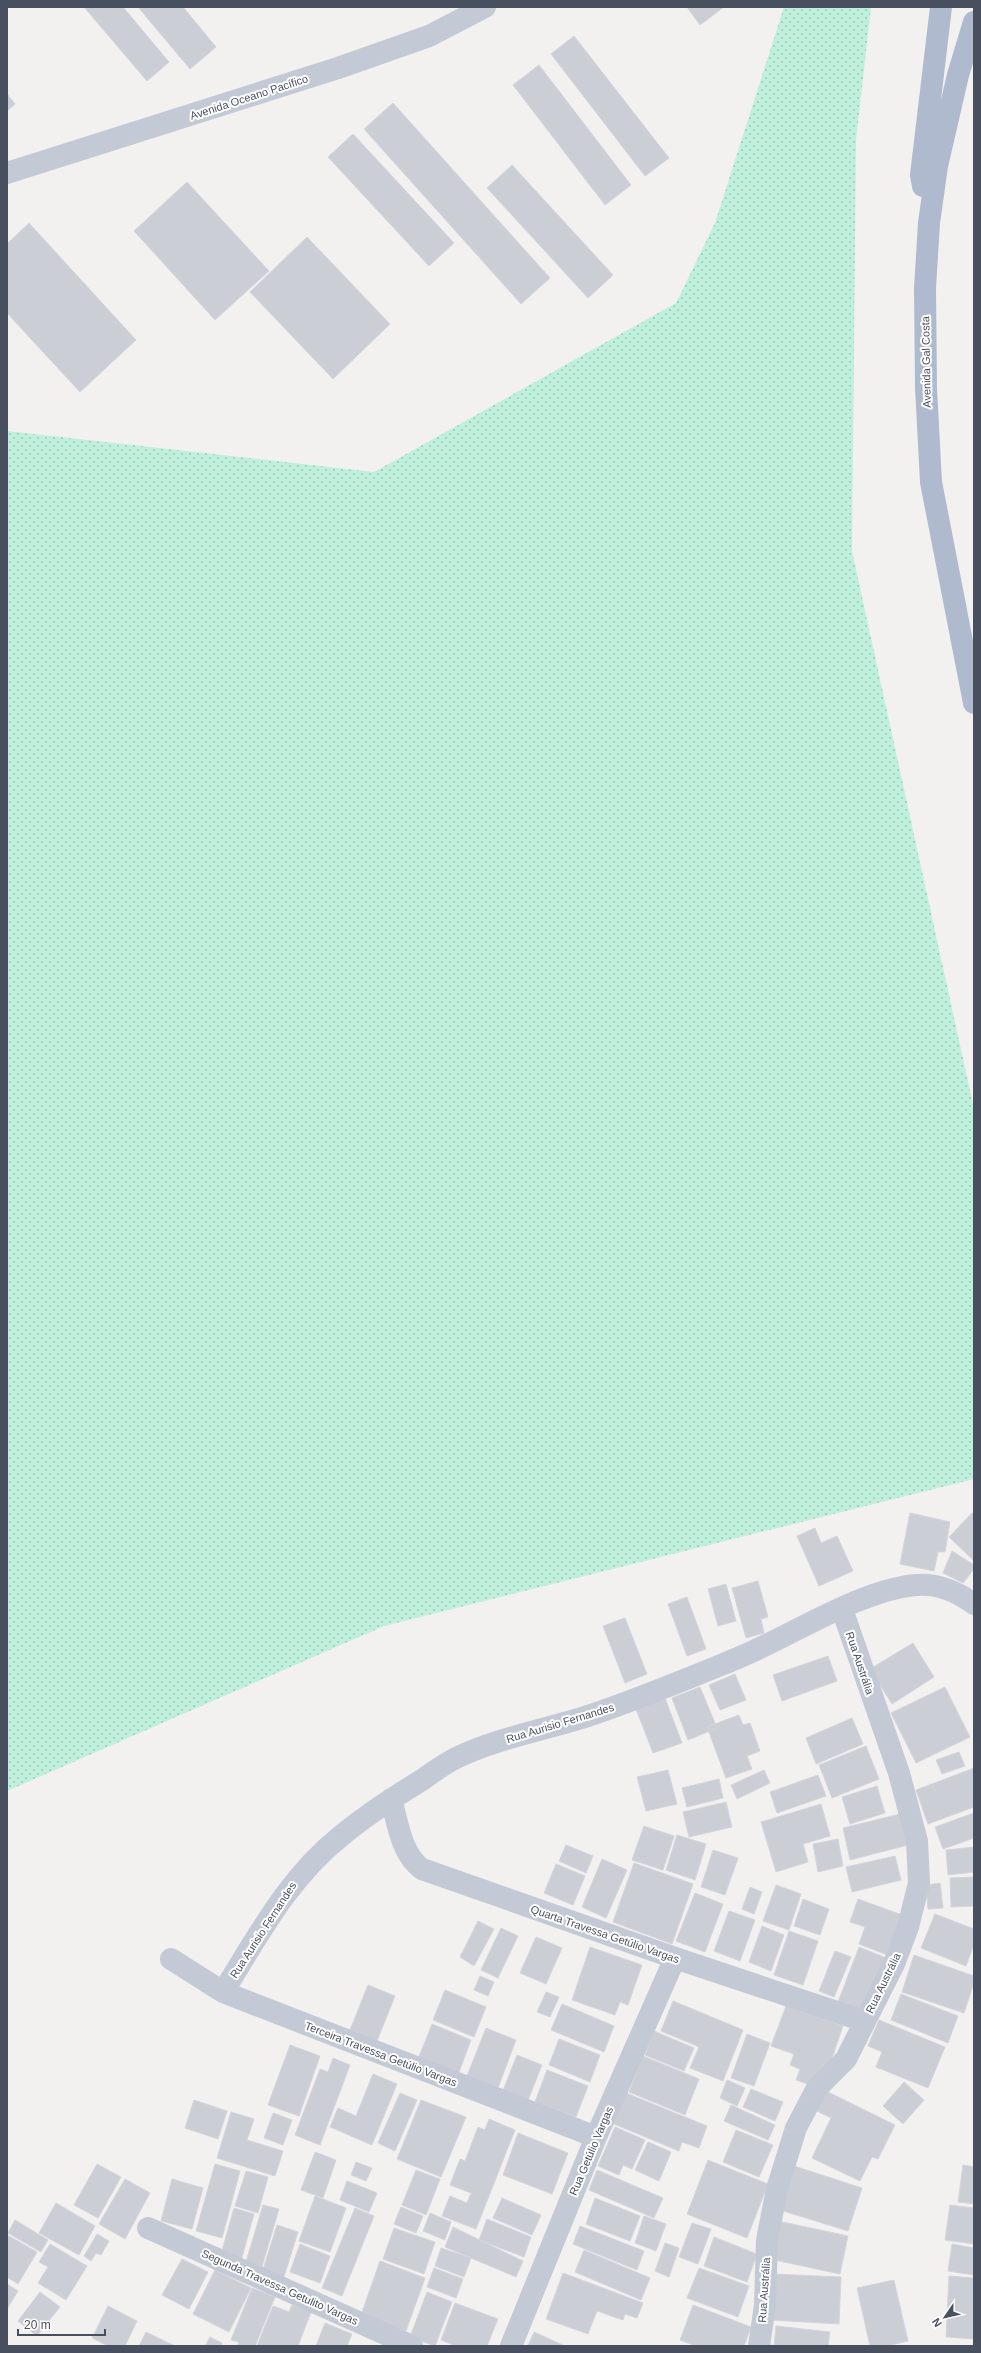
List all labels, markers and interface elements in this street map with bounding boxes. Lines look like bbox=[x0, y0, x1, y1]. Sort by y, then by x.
street label: Avenida Oceano Pacífico bbox=[188, 72, 310, 122]
street label: Avenida Gal Costa bbox=[919, 315, 933, 408]
street label: Rua Austrália bbox=[844, 1630, 877, 1697]
street label: Rua Aurisio Fernandes bbox=[505, 1701, 616, 1745]
street label: Rua Aurisio Fernandes bbox=[227, 1879, 299, 1980]
street label: Quarta Travessa Getúlio Vargas bbox=[529, 1903, 681, 1965]
street label: Rua Austrália bbox=[863, 1950, 903, 2015]
street label: Terceira Travessa Getúlio Vargas bbox=[303, 2019, 459, 2089]
street label: Rua Getúlio Vargas bbox=[567, 2104, 615, 2197]
street label: Segunda Travessa Getulito Vargas bbox=[200, 2247, 360, 2327]
street label: Rua Austrália bbox=[756, 2256, 772, 2323]
north arrow bbox=[925, 2297, 965, 2337]
scale bar bbox=[18, 2311, 105, 2337]
text: N bbox=[929, 2316, 944, 2329]
text: 20 m bbox=[24, 2318, 51, 2332]

